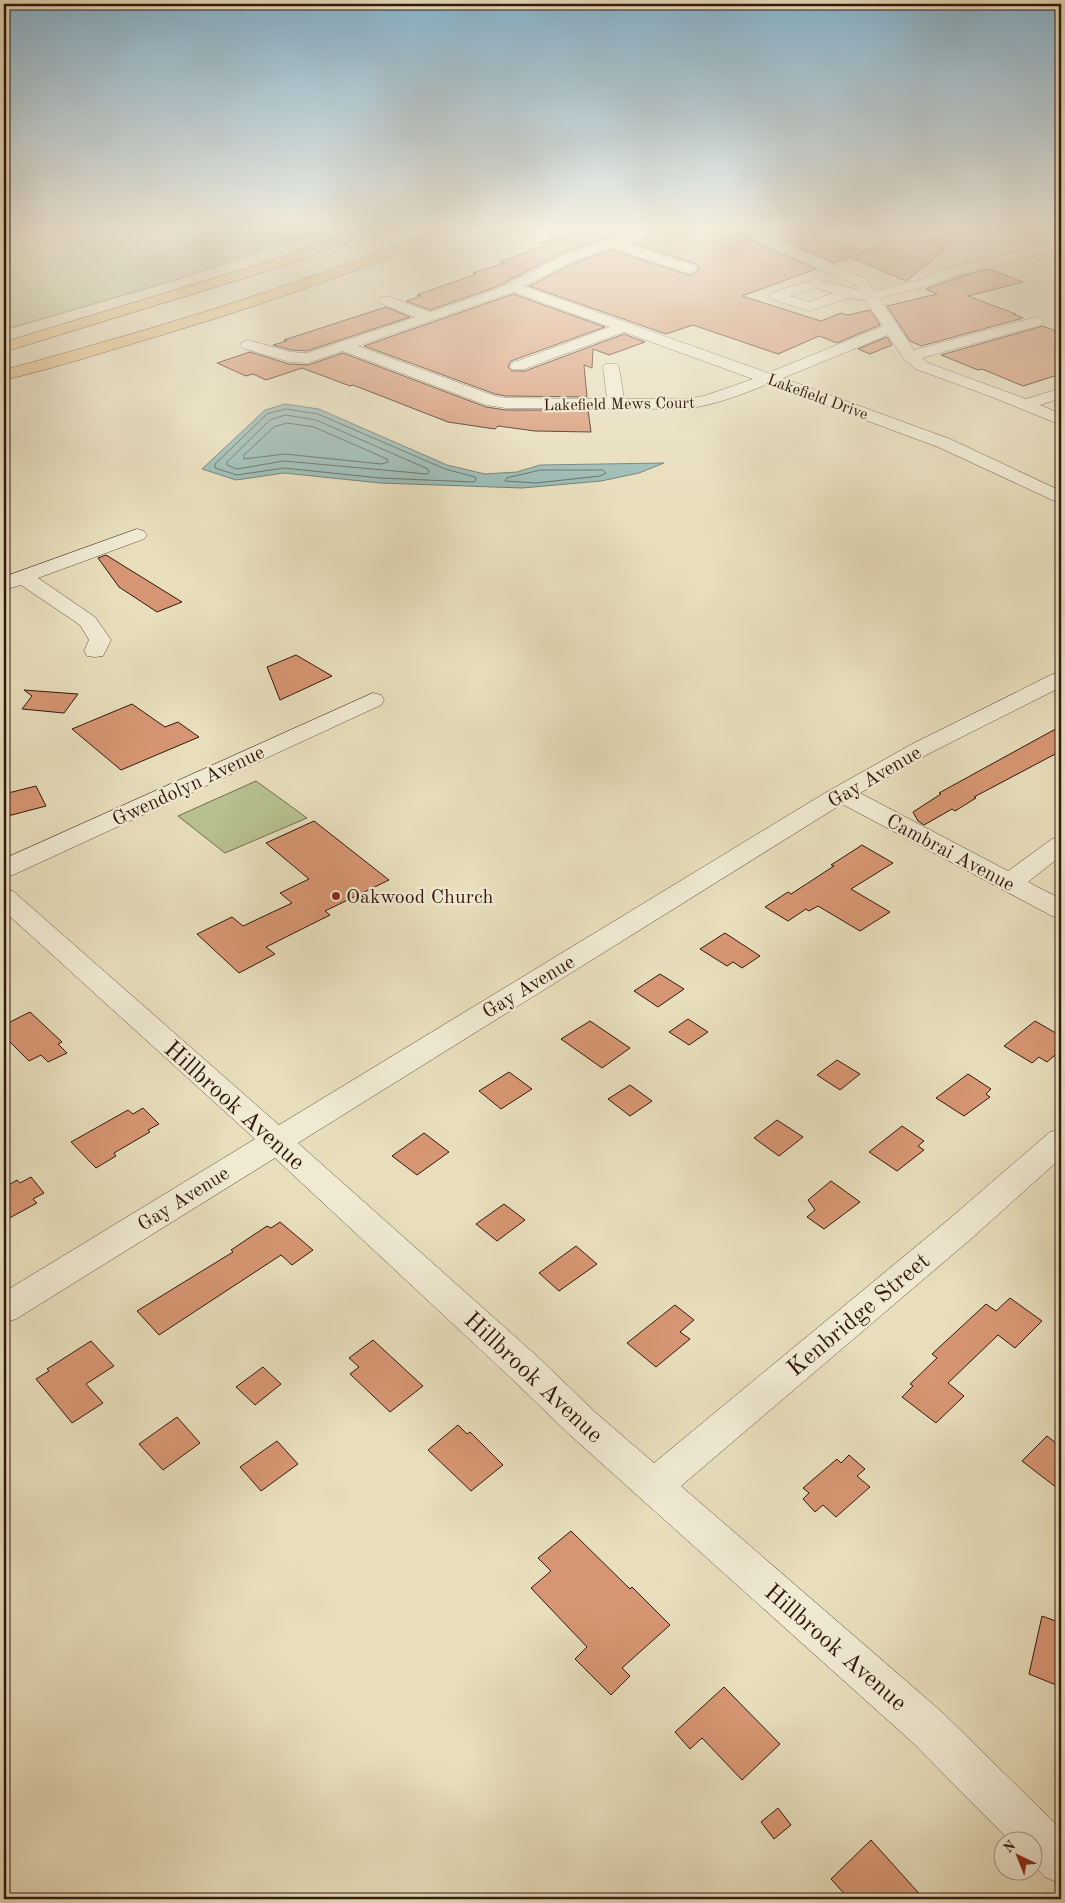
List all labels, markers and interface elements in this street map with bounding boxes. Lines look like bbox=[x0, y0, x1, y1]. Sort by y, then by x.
street label: Lakefield Drive bbox=[765, 372, 870, 423]
street label: Lakefield Mews Court bbox=[543, 396, 695, 414]
street label: Gwendolyn Avenue bbox=[110, 743, 268, 831]
street label: Gay Avenue bbox=[825, 743, 925, 812]
street label: Cambrai Avenue bbox=[883, 812, 1017, 896]
place label: Oakwood Church bbox=[346, 888, 494, 908]
marker: Oakwood Church bbox=[330, 890, 342, 902]
street label: Gay Avenue bbox=[479, 952, 579, 1023]
street label: Hillbrook Avenue bbox=[159, 1037, 308, 1176]
street label: Gay Avenue bbox=[135, 1164, 233, 1236]
street label: Kenbridge Street bbox=[784, 1249, 935, 1382]
street label: Hillbrook Avenue bbox=[459, 1308, 607, 1449]
street label: Hillbrook Avenue bbox=[759, 1580, 910, 1717]
north arrow bbox=[992, 1830, 1042, 1880]
text: N bbox=[1001, 1838, 1019, 1856]

